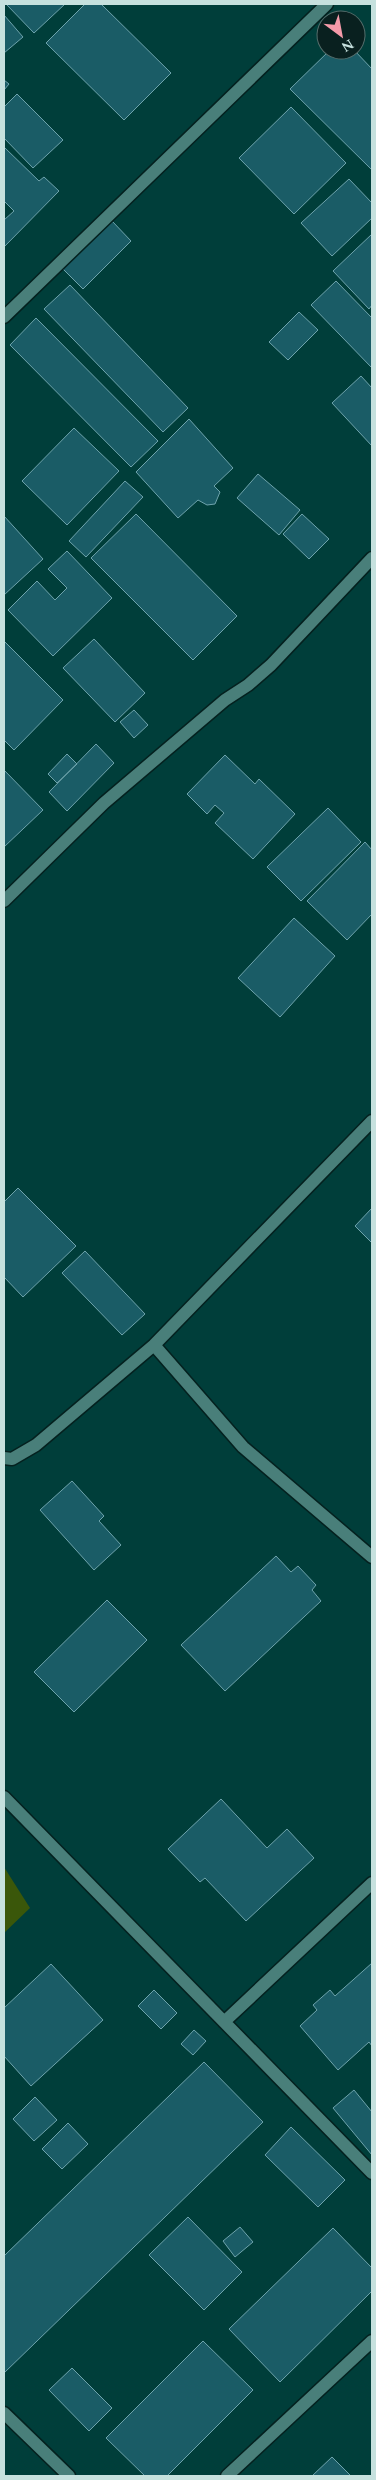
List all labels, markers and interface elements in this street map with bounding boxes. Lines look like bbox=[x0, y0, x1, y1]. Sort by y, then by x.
north arrow bbox=[316, 10, 366, 60]
text: N bbox=[337, 34, 358, 58]

